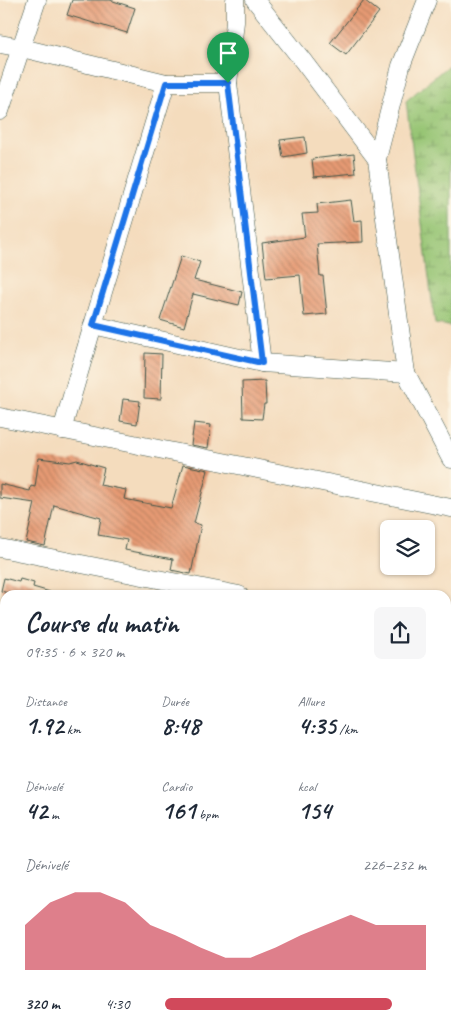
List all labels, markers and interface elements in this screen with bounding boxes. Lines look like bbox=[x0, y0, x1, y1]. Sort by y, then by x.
pin bbox=[207, 32, 249, 83]
icon: arrive bbox=[214, 39, 242, 67]
map controls bbox=[380, 520, 435, 575]
button: layers bbox=[380, 520, 435, 575]
text: Course du matin bbox=[25, 605, 178, 640]
button: share bbox=[374, 607, 426, 659]
text: 09:35 · 6 × 320 m bbox=[25, 642, 124, 662]
text: Distance bbox=[25, 693, 67, 710]
text: Durée bbox=[161, 693, 189, 710]
text: Allure bbox=[298, 693, 324, 710]
text: 1.92 bbox=[25, 710, 63, 742]
text: 8:48 bbox=[161, 710, 200, 742]
text: 4:35 bbox=[298, 710, 336, 742]
text: km bbox=[63, 721, 80, 738]
text: /km bbox=[336, 721, 358, 738]
text: Dénivelé bbox=[25, 778, 63, 795]
text: Cardio bbox=[161, 778, 192, 795]
text: kcal bbox=[298, 778, 316, 795]
text: 42 bbox=[25, 795, 48, 827]
text: 161 bbox=[161, 795, 196, 827]
text: 154 bbox=[298, 795, 331, 827]
text: m bbox=[48, 806, 59, 823]
text: bpm bbox=[196, 806, 218, 823]
text: Dénivelé bbox=[25, 855, 68, 875]
text: 226–232 m bbox=[363, 855, 426, 875]
text: 320 m bbox=[25, 994, 60, 1014]
text: 4:30 bbox=[105, 994, 130, 1014]

